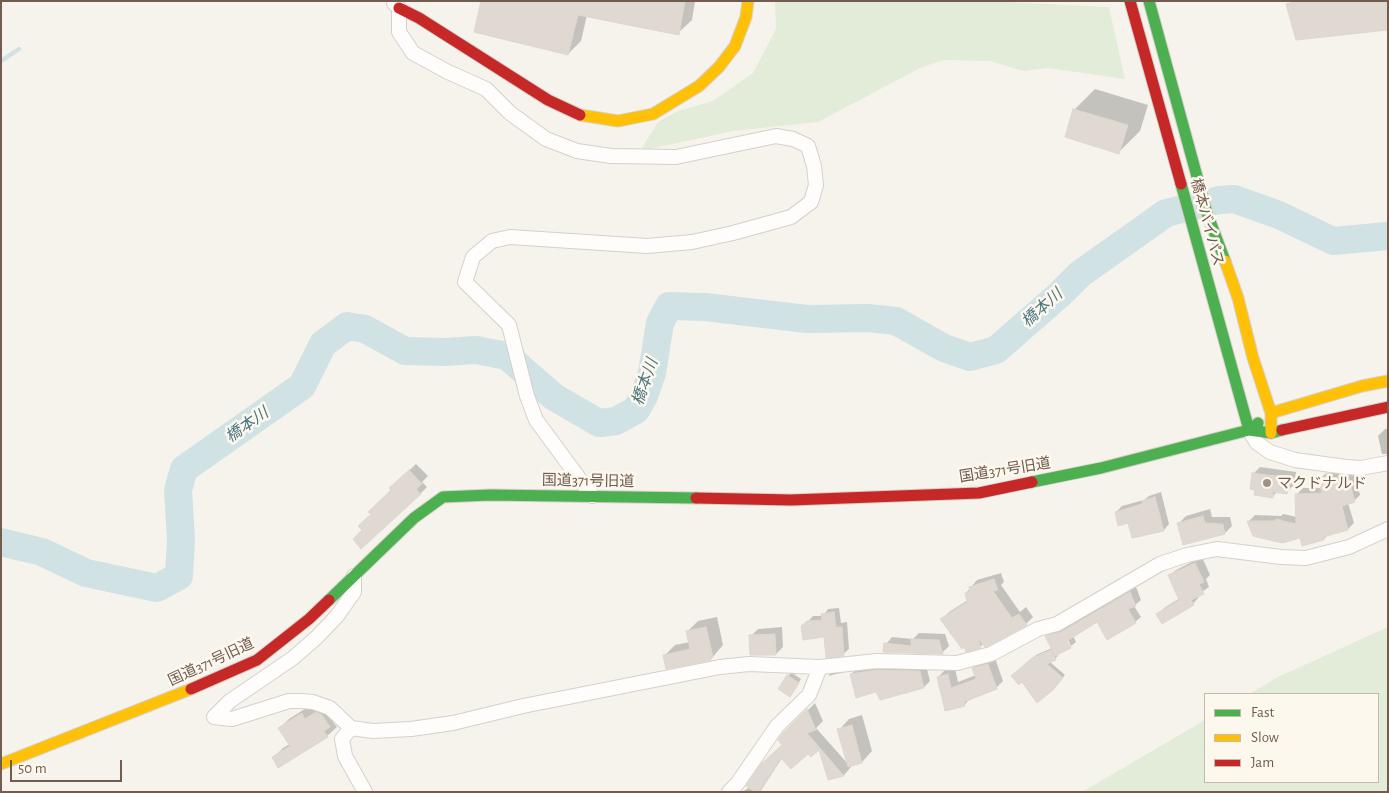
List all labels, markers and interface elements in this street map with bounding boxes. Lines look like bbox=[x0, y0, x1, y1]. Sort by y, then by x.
street label: 橋本バイパス bbox=[1187, 176, 1227, 268]
water label: 橋本川 bbox=[1018, 285, 1066, 331]
water label: 橋本川 bbox=[628, 356, 662, 408]
water label: 橋本川 bbox=[222, 403, 272, 447]
street label: 国道371号旧道 bbox=[958, 454, 1052, 486]
street label: 国道371号旧道 bbox=[542, 471, 634, 491]
place label: マクドナルド bbox=[1277, 474, 1367, 492]
marker: マクドナルド bbox=[1261, 477, 1273, 489]
street label: 国道371号旧道 bbox=[165, 634, 257, 690]
legend bbox=[1204, 693, 1379, 783]
text: Fast bbox=[1251, 705, 1274, 720]
text: Slow bbox=[1251, 730, 1279, 745]
scale bar bbox=[12, 750, 125, 782]
text: Jam bbox=[1251, 755, 1274, 770]
text: 50 m bbox=[18, 761, 47, 776]

